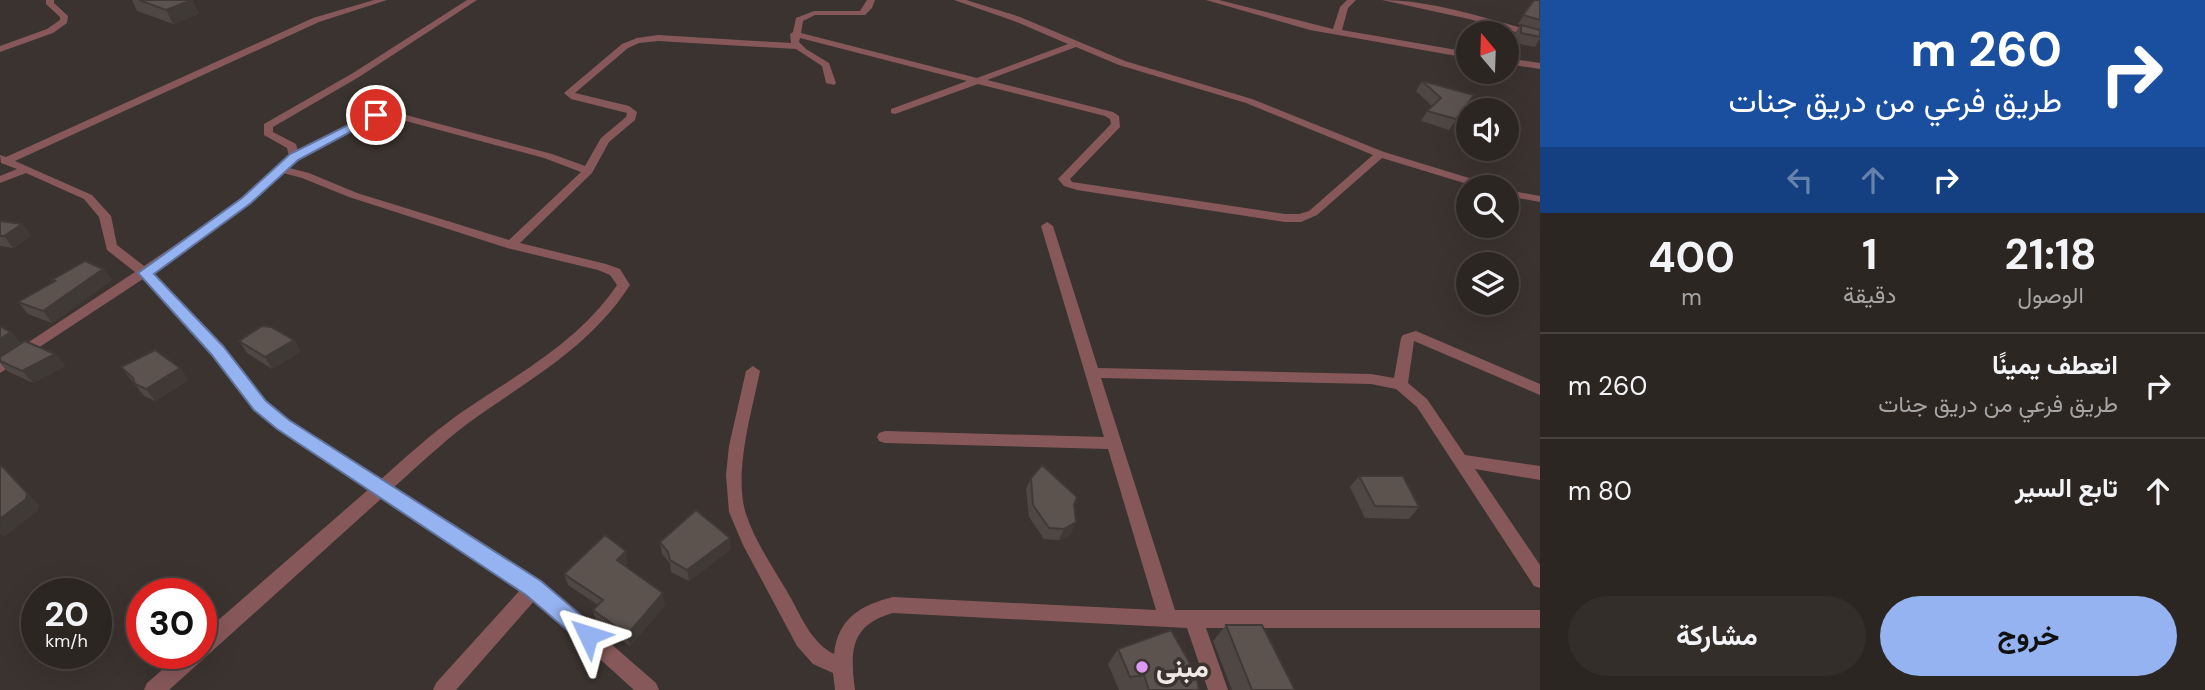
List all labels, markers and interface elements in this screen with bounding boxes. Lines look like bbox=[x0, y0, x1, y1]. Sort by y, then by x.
text: 260 m bbox=[1911, 17, 2062, 81]
north arrow bbox=[1456, 21, 1519, 84]
map controls bbox=[1456, 21, 1519, 315]
icon: right bbox=[2086, 28, 2177, 119]
text: طريق فرعي من دريق جنات bbox=[1729, 80, 2062, 122]
pin bbox=[346, 85, 406, 145]
icon: arrive bbox=[357, 96, 395, 134]
button: sound bbox=[1456, 98, 1519, 161]
icon: left bbox=[1781, 161, 1819, 199]
icon: ahead bbox=[1854, 161, 1892, 199]
icon: right bbox=[1927, 161, 1965, 199]
button: search bbox=[1456, 175, 1519, 238]
text: 1 bbox=[1862, 227, 1877, 282]
text: 21:18 bbox=[2005, 227, 2097, 282]
text: 400 bbox=[1648, 230, 1735, 285]
button: layers bbox=[1456, 252, 1519, 315]
text: دقيقة bbox=[1843, 280, 1896, 310]
text: الوصول bbox=[2017, 280, 2084, 310]
text: m bbox=[1681, 282, 1702, 312]
text: انعطف يمينًا bbox=[1992, 348, 2118, 382]
icon: right bbox=[2139, 367, 2177, 405]
text: 260 m bbox=[1568, 369, 1647, 403]
text: طريق فرعي من دريق جنات bbox=[1878, 389, 2118, 419]
text: تابع السير bbox=[2015, 471, 2118, 505]
icon: ahead bbox=[2139, 472, 2177, 510]
text: 80 m bbox=[1568, 474, 1632, 508]
speed limit sign: 30 bbox=[126, 578, 217, 669]
text: 20 bbox=[44, 591, 89, 637]
button: مشاركة bbox=[1568, 596, 1866, 676]
button: خروج bbox=[1880, 596, 2177, 676]
position arrow bbox=[551, 598, 625, 672]
text: km/h bbox=[45, 629, 88, 653]
place label: مبنى bbox=[1156, 649, 1209, 686]
marker: مبنى bbox=[1134, 659, 1150, 675]

